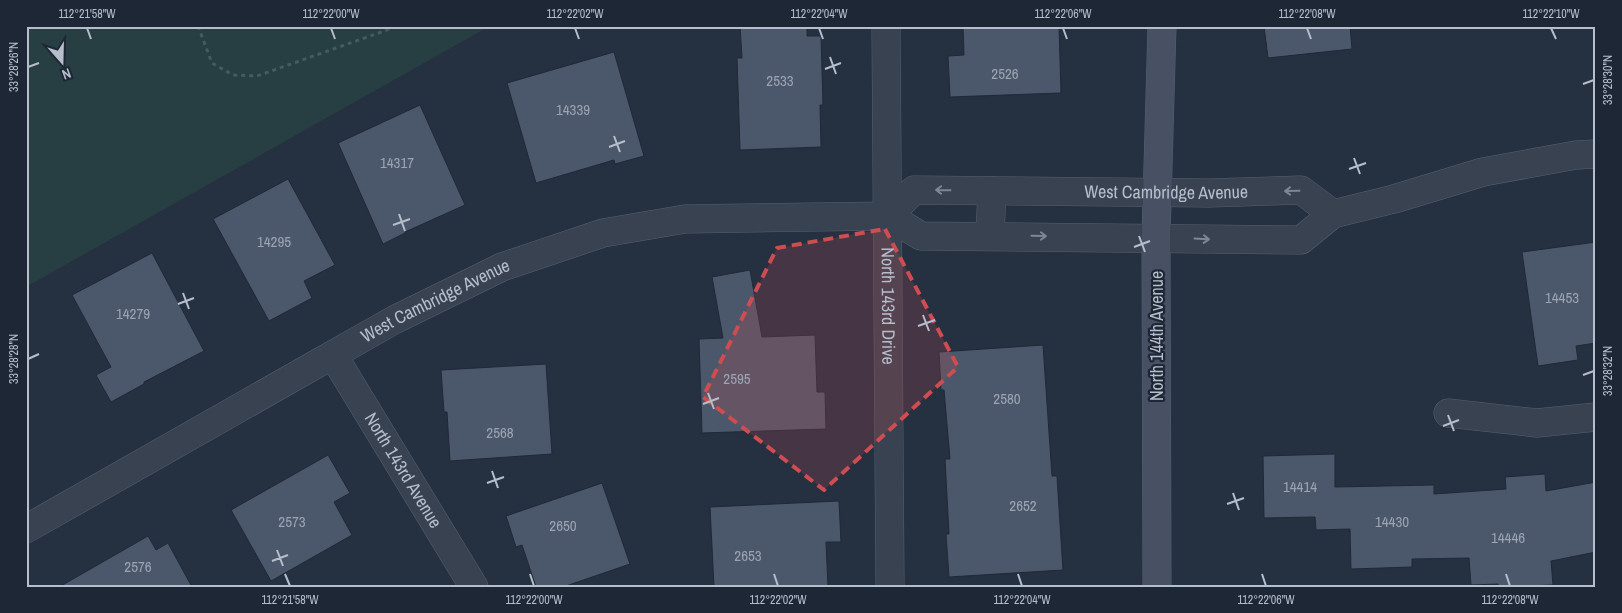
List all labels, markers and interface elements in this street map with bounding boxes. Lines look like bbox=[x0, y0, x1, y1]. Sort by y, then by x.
text: 112°21'58"W bbox=[58, 6, 116, 22]
text: 112°22'00"W bbox=[302, 6, 360, 22]
text: 112°22'02"W bbox=[546, 6, 604, 22]
text: 112°22'04"W bbox=[790, 6, 848, 22]
text: 112°22'06"W bbox=[1034, 6, 1092, 22]
text: 112°22'08"W bbox=[1278, 6, 1336, 22]
text: 112°22'10"W bbox=[1522, 6, 1580, 22]
north arrow bbox=[38, 38, 88, 88]
text: 33°28'26"N bbox=[6, 42, 22, 92]
text: 33°28'30"N bbox=[1600, 55, 1616, 105]
house number: 2526 bbox=[991, 63, 1019, 84]
text: N bbox=[59, 64, 73, 84]
house number: 2533 bbox=[766, 70, 794, 91]
house number: 14339 bbox=[556, 99, 590, 120]
house number: 14317 bbox=[380, 152, 414, 173]
street label: West Cambridge Avenue bbox=[1084, 179, 1248, 205]
one-way arrow bbox=[935, 185, 952, 195]
one-way arrow bbox=[1284, 186, 1300, 195]
house number: 14295 bbox=[257, 231, 291, 252]
one-way arrow bbox=[1030, 231, 1047, 241]
one-way arrow bbox=[1193, 235, 1209, 244]
street label: North 143rd Drive bbox=[876, 247, 901, 365]
street label: West Cambridge Avenue bbox=[356, 252, 513, 348]
street label: North 144th Avenue bbox=[1144, 271, 1169, 401]
house number: 14453 bbox=[1545, 287, 1579, 308]
house number: 14279 bbox=[116, 303, 150, 324]
text: 33°28'28"N bbox=[6, 334, 22, 384]
text: 33°28'32"N bbox=[1600, 346, 1616, 396]
house number: 2595 bbox=[723, 368, 751, 389]
house number: 2580 bbox=[993, 388, 1021, 409]
street label: North 143rd Avenue bbox=[359, 408, 448, 533]
house number: 2568 bbox=[486, 422, 514, 443]
house number: 14414 bbox=[1283, 476, 1317, 497]
house number: 2652 bbox=[1009, 495, 1037, 516]
house number: 2573 bbox=[278, 511, 306, 532]
house number: 14430 bbox=[1375, 511, 1409, 532]
house number: 2650 bbox=[549, 515, 577, 536]
house number: 14446 bbox=[1491, 527, 1525, 548]
house number: 2653 bbox=[734, 545, 762, 566]
house number: 2576 bbox=[124, 556, 152, 577]
text: 112°21'58"W bbox=[261, 592, 319, 608]
text: 112°22'00"W bbox=[505, 592, 563, 608]
text: 112°22'02"W bbox=[749, 592, 807, 608]
text: 112°22'04"W bbox=[993, 592, 1051, 608]
text: 112°22'06"W bbox=[1237, 592, 1295, 608]
text: 112°22'08"W bbox=[1481, 592, 1539, 608]

